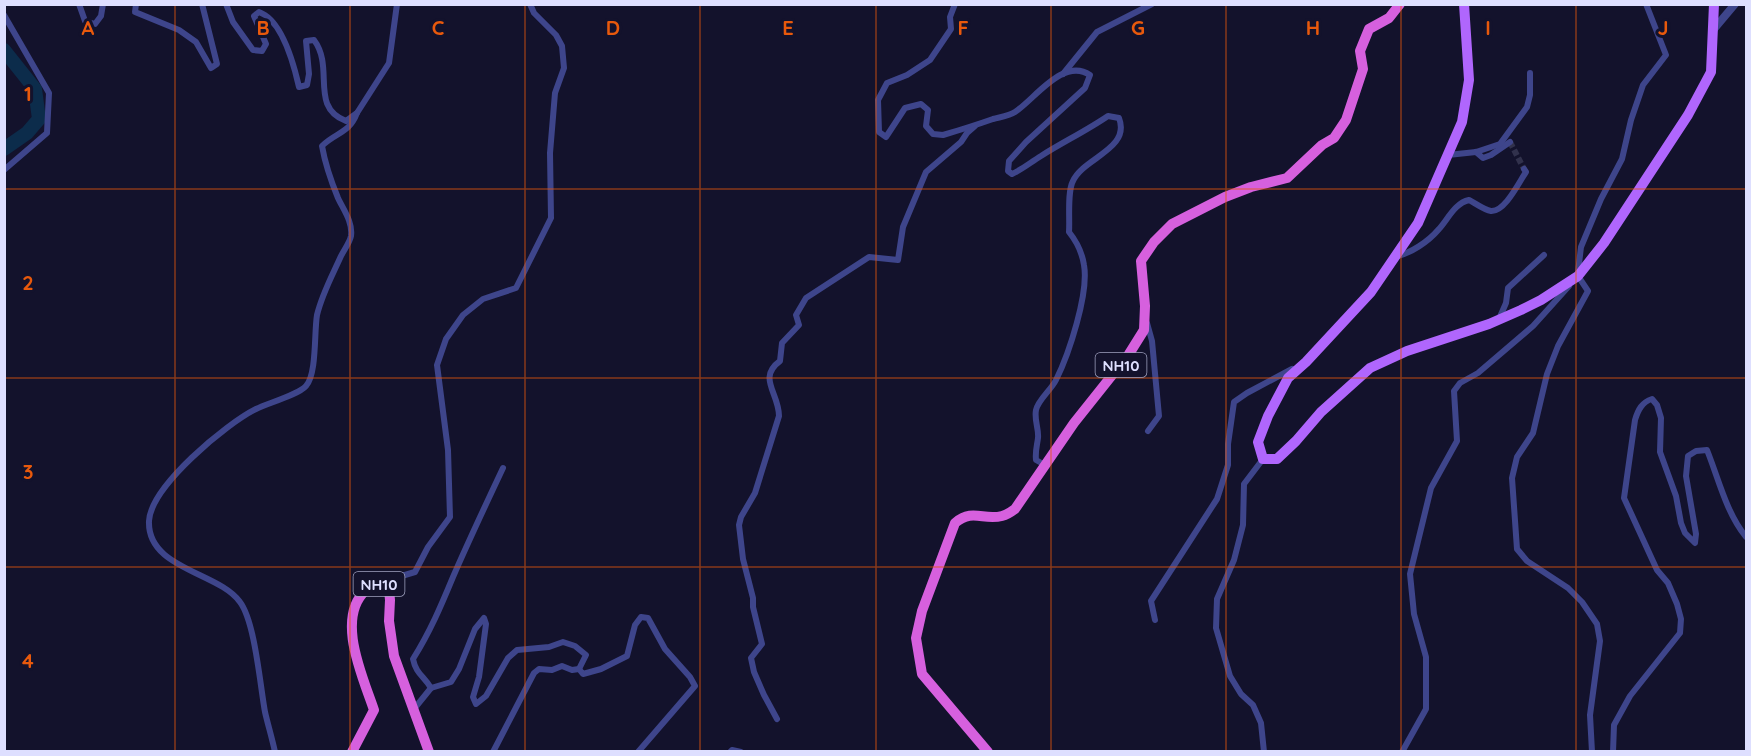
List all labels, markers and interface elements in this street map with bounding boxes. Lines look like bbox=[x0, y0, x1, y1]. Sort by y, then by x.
text: A bbox=[82, 15, 95, 40]
text: B bbox=[256, 15, 270, 40]
text: C bbox=[432, 15, 445, 40]
text: D bbox=[606, 15, 620, 40]
text: E bbox=[782, 15, 794, 40]
text: F bbox=[957, 15, 969, 40]
text: G bbox=[1131, 15, 1145, 40]
text: H bbox=[1306, 15, 1320, 40]
text: I bbox=[1485, 15, 1491, 40]
text: J bbox=[1657, 15, 1669, 40]
text: 1 bbox=[24, 81, 32, 106]
text: 2 bbox=[22, 270, 34, 295]
road number: NH10 bbox=[1096, 353, 1146, 377]
text: 3 bbox=[23, 459, 33, 484]
road number: NH10 bbox=[354, 572, 404, 596]
text: 4 bbox=[22, 648, 34, 673]

